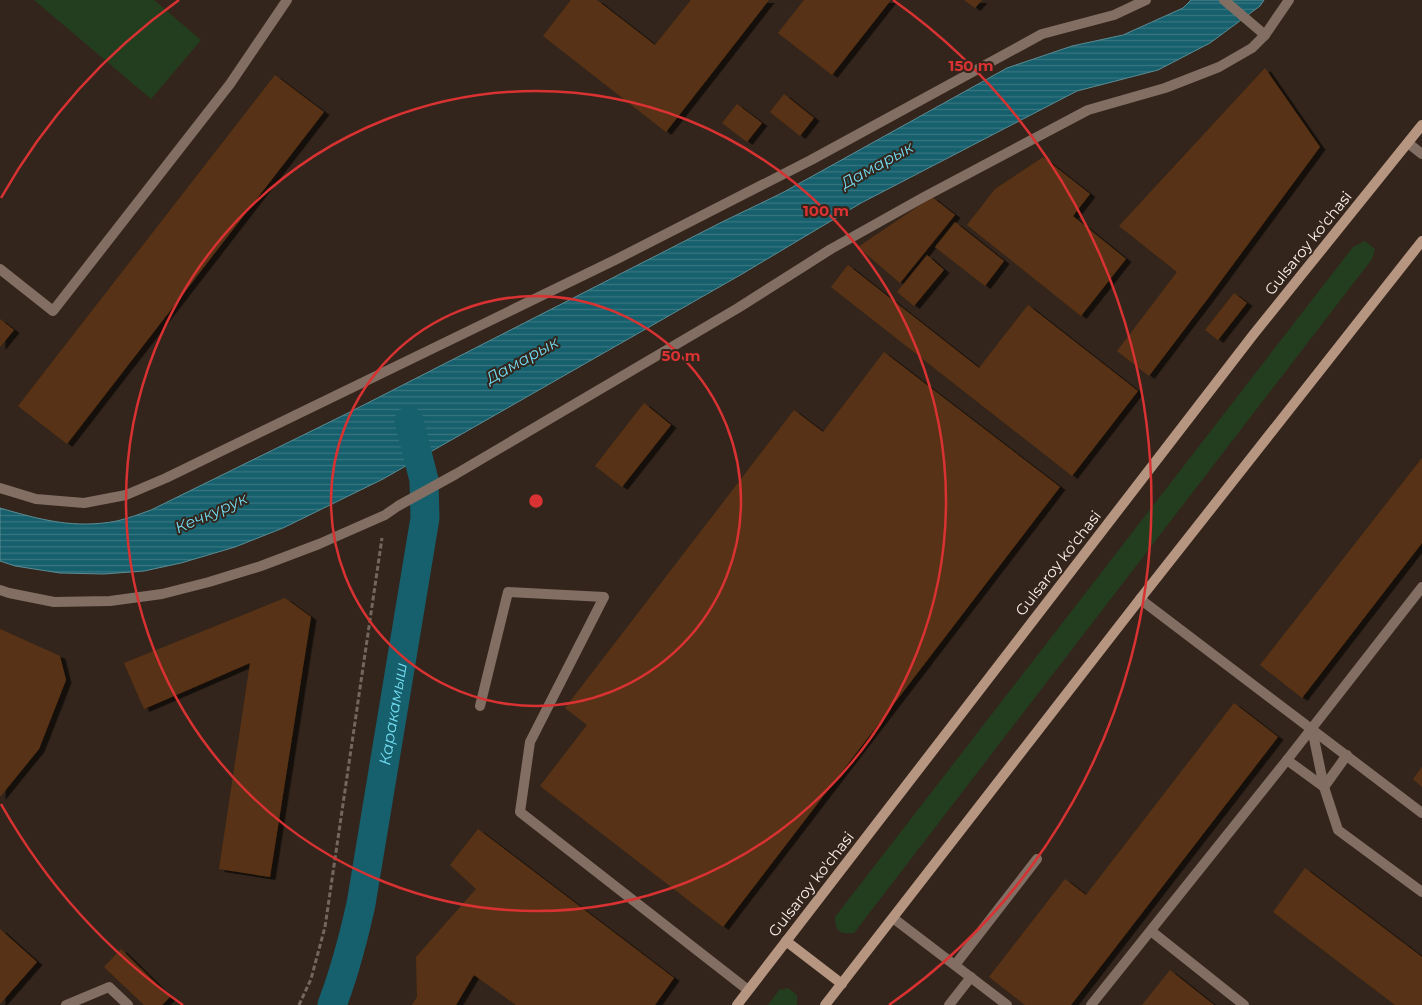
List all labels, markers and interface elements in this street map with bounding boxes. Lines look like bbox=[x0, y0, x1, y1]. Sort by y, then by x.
text: 150 m bbox=[949, 56, 993, 75]
water label: Дамарык bbox=[836, 137, 917, 194]
street label: Gulsaroy ko'chasi bbox=[1260, 187, 1356, 299]
text: 100 m bbox=[803, 201, 849, 220]
water label: Дамарык bbox=[481, 332, 562, 389]
text: 50 m bbox=[661, 346, 701, 365]
water label: Кечкурук bbox=[172, 488, 251, 537]
centre of rings bbox=[527, 492, 545, 510]
street label: Gulsaroy ko'chasi bbox=[1011, 507, 1105, 619]
water label: Каракамыш bbox=[375, 661, 410, 767]
street label: Gulsaroy ko'chasi bbox=[764, 828, 858, 940]

